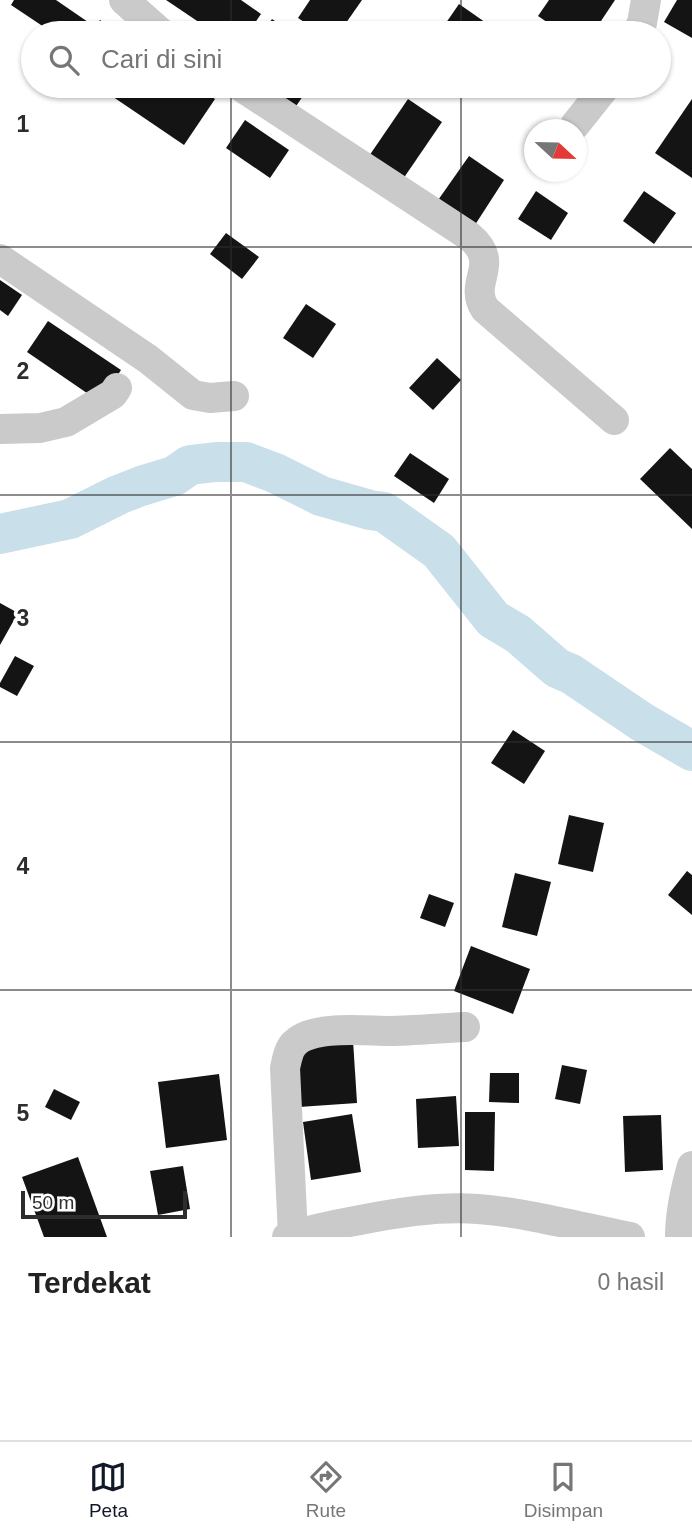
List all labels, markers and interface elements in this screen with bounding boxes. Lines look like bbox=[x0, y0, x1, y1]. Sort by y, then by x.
search box bbox=[21, 21, 671, 98]
icon: search bbox=[45, 41, 83, 79]
text: Cari di sini bbox=[101, 44, 222, 74]
text: 1 bbox=[17, 111, 30, 137]
north arrow bbox=[524, 119, 587, 182]
text: 2 bbox=[17, 358, 29, 384]
text: 3 bbox=[17, 605, 29, 631]
text: 4 bbox=[17, 853, 30, 879]
text: 5 bbox=[17, 1100, 30, 1126]
scale bar bbox=[21, 1188, 187, 1220]
text: 50 m bbox=[32, 1192, 74, 1213]
text: Terdekat bbox=[28, 1266, 151, 1299]
text: 0 hasil bbox=[598, 1269, 664, 1295]
tab: Peta bbox=[89, 1458, 128, 1522]
tab: Rute bbox=[306, 1458, 346, 1522]
tab: Disimpan bbox=[524, 1458, 603, 1522]

